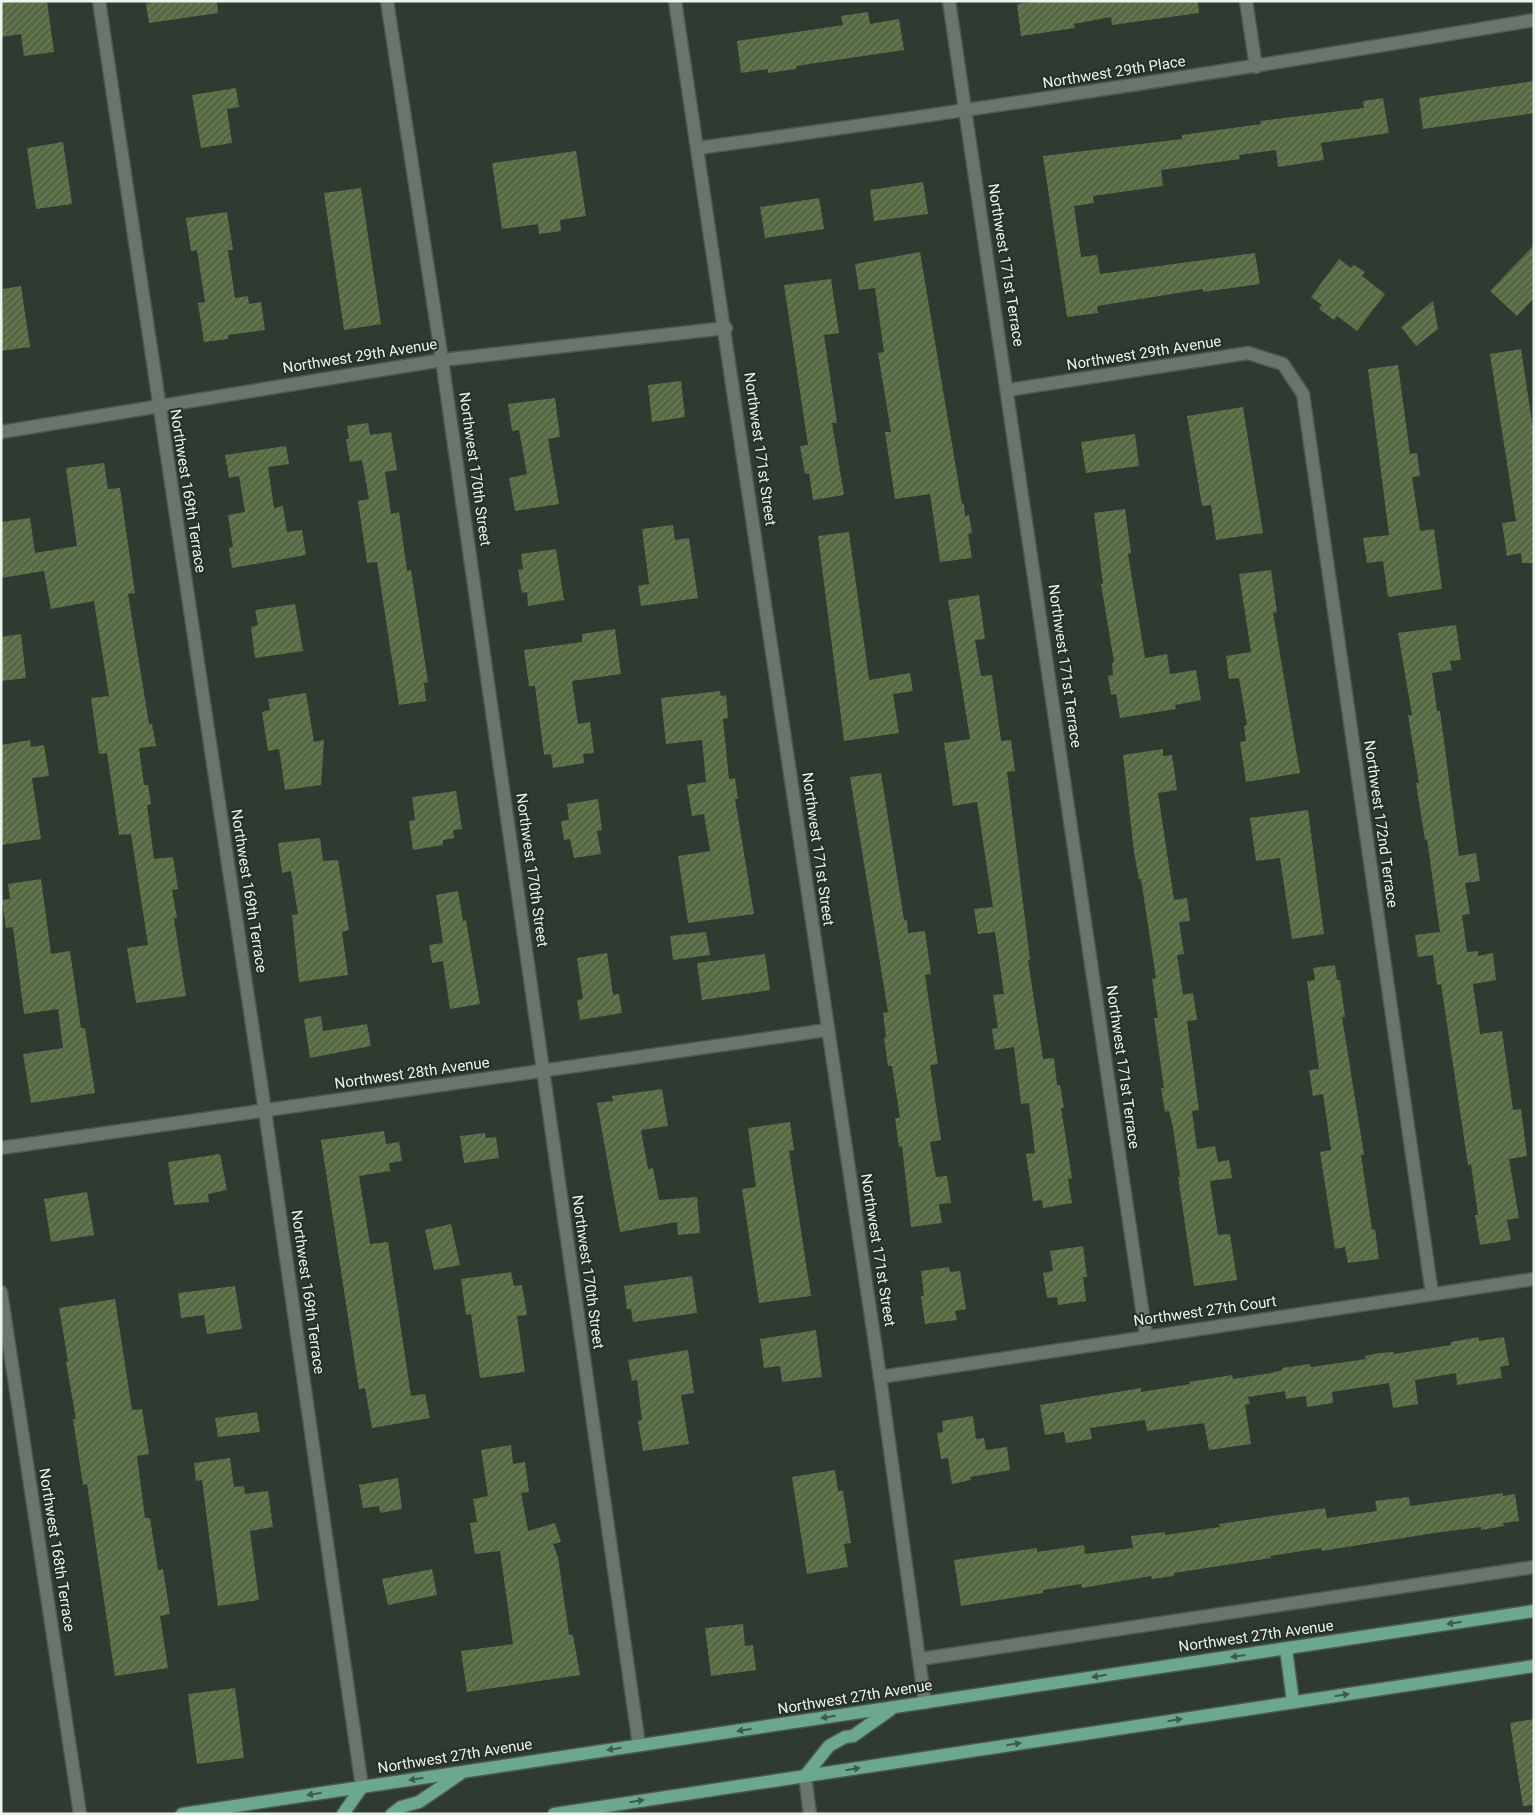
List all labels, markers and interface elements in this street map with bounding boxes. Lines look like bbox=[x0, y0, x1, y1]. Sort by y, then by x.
street label: Northwest 29th Place bbox=[1041, 52, 1187, 92]
street label: Northwest 171st Terrace bbox=[984, 182, 1028, 348]
street label: Northwest 29th Avenue bbox=[1065, 332, 1223, 374]
street label: Northwest 29th Avenue bbox=[281, 335, 439, 377]
street label: Northwest 171st Street bbox=[740, 371, 780, 527]
street label: Northwest 170th Street bbox=[455, 391, 495, 547]
street label: Northwest 169th Terrace bbox=[166, 408, 210, 574]
street label: Northwest 171st Terrace bbox=[1045, 583, 1085, 749]
street label: Northwest 172nd Terrace bbox=[1360, 739, 1402, 909]
street label: Northwest 171st Street bbox=[798, 771, 838, 927]
street label: Northwest 170th Street bbox=[512, 792, 552, 948]
street label: Northwest 169th Terrace bbox=[227, 808, 271, 974]
street label: Northwest 171st Terrace bbox=[1103, 984, 1143, 1150]
street label: Northwest 28th Avenue bbox=[333, 1053, 491, 1093]
street label: Northwest 171st Street bbox=[857, 1172, 899, 1328]
street label: Northwest 170th Street bbox=[568, 1194, 608, 1350]
street label: Northwest 169th Terrace bbox=[288, 1209, 328, 1375]
street label: Northwest 27th Court bbox=[1132, 1292, 1278, 1330]
street label: Northwest 168th Terrace bbox=[35, 1467, 79, 1633]
street label: Northwest 27th Avenue bbox=[1177, 1616, 1335, 1656]
one-way arrow bbox=[1446, 1620, 1462, 1628]
one-way arrow bbox=[1230, 1652, 1246, 1660]
one-way arrow bbox=[1091, 1672, 1107, 1680]
street label: Northwest 27th Avenue bbox=[776, 1676, 934, 1718]
one-way arrow bbox=[1334, 1691, 1350, 1699]
one-way arrow bbox=[819, 1714, 835, 1722]
one-way arrow bbox=[1167, 1716, 1183, 1724]
one-way arrow bbox=[735, 1726, 751, 1734]
street label: Northwest 27th Avenue bbox=[376, 1735, 534, 1777]
one-way arrow bbox=[1007, 1740, 1023, 1748]
one-way arrow bbox=[606, 1745, 622, 1753]
one-way arrow bbox=[846, 1764, 862, 1772]
one-way arrow bbox=[408, 1775, 424, 1783]
one-way arrow bbox=[305, 1790, 321, 1798]
one-way arrow bbox=[630, 1797, 646, 1805]

